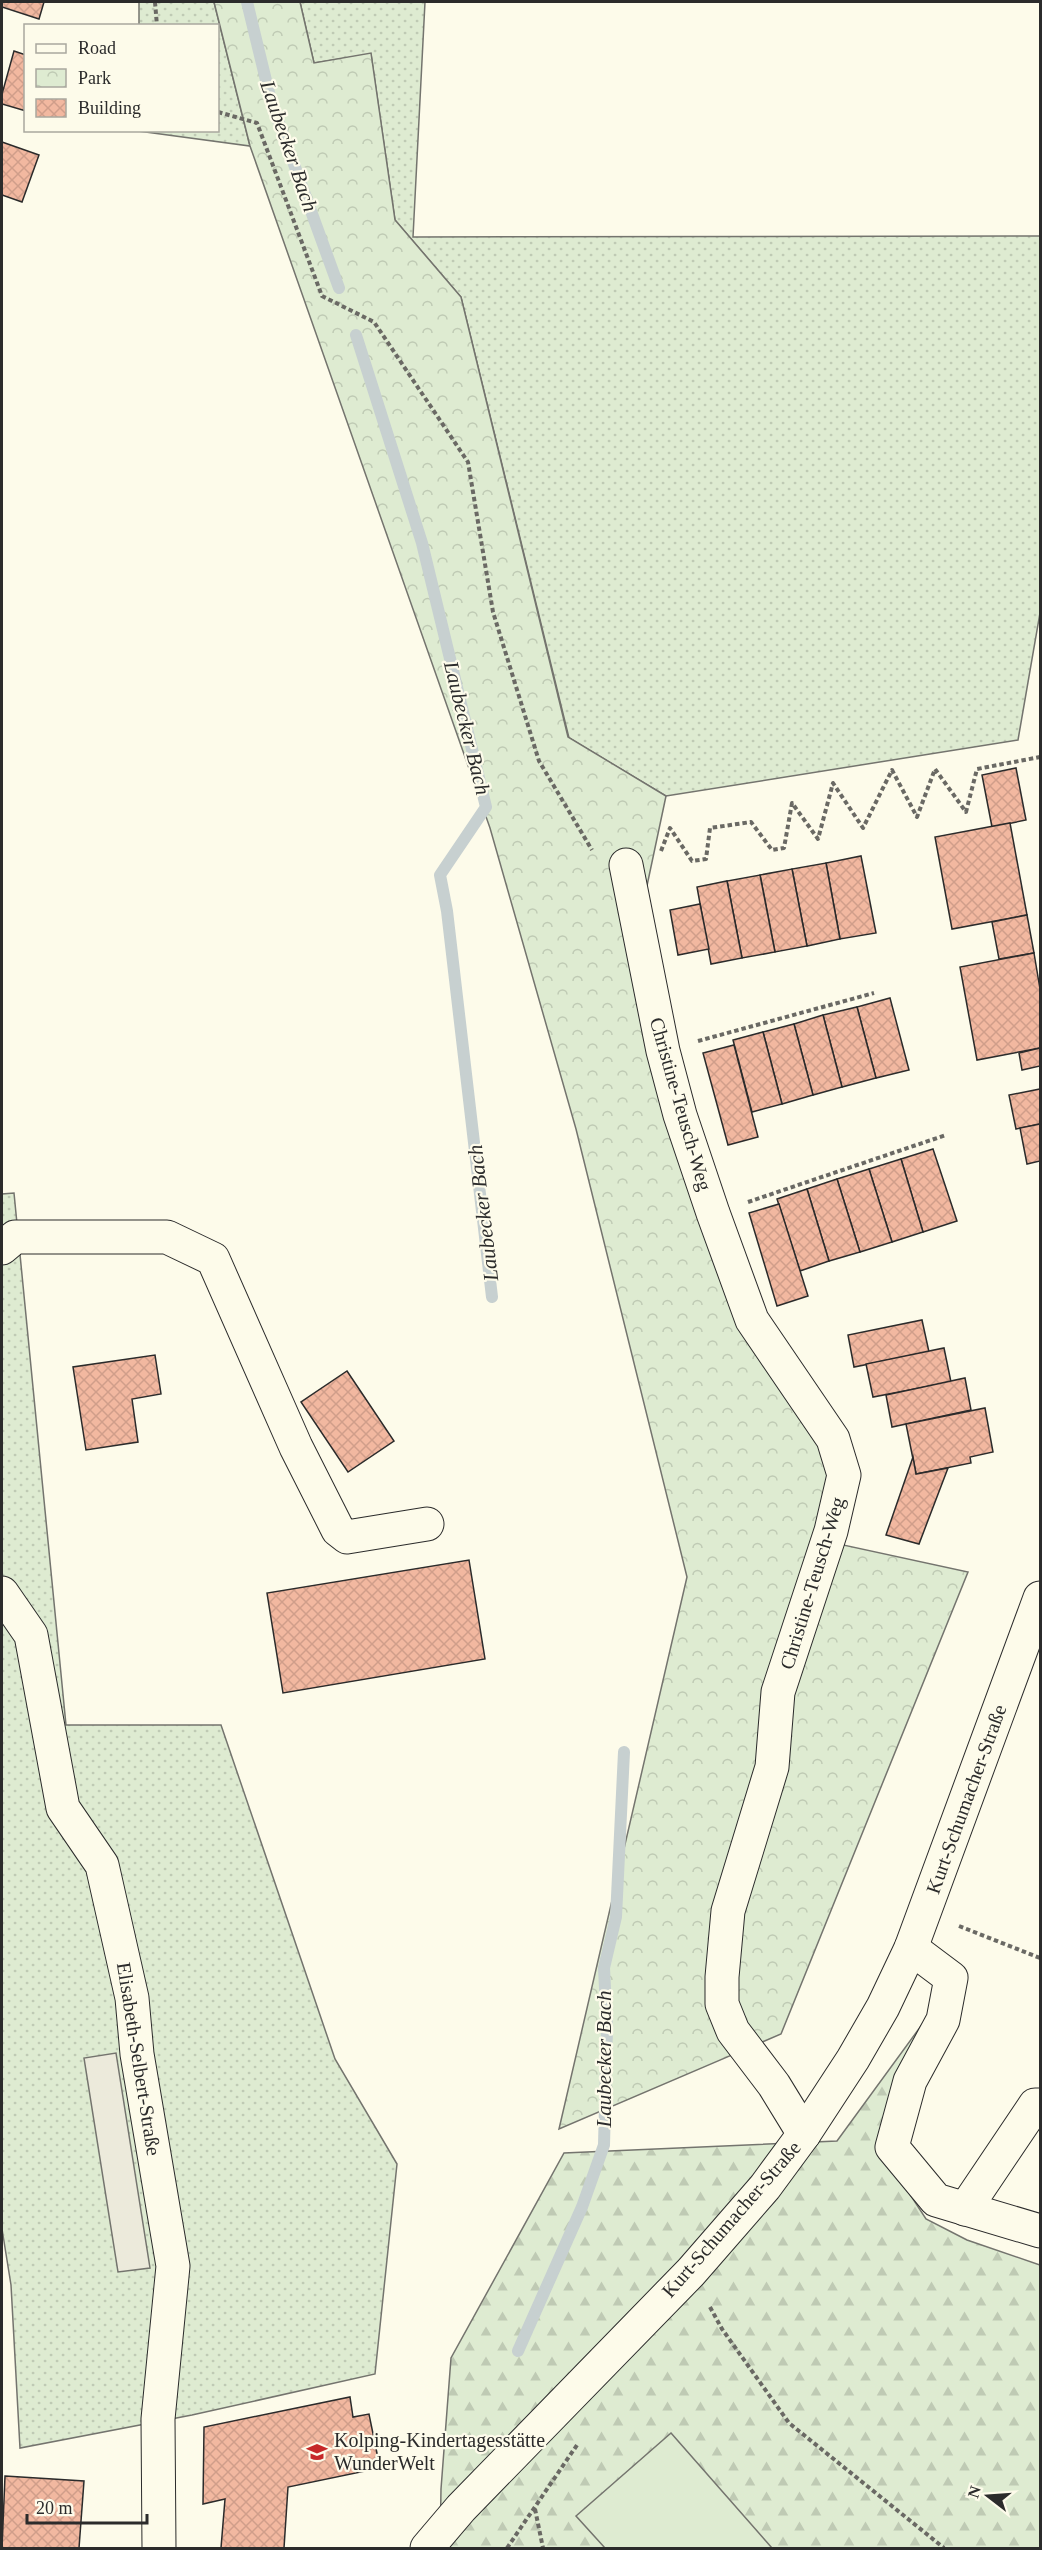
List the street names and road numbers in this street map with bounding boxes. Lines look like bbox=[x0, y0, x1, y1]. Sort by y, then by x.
street label: Christine-Teusch-Weg bbox=[645, 1015, 716, 1193]
street label: Christine-Teusch-Weg bbox=[775, 1494, 850, 1672]
street label: Kurt-Schumacher-Straße bbox=[922, 1701, 1010, 1897]
street label: Elisabeth-Selbert-Straße bbox=[113, 1961, 165, 2157]
street label: Kurt-Schumacher-Straße bbox=[657, 2136, 805, 2302]

